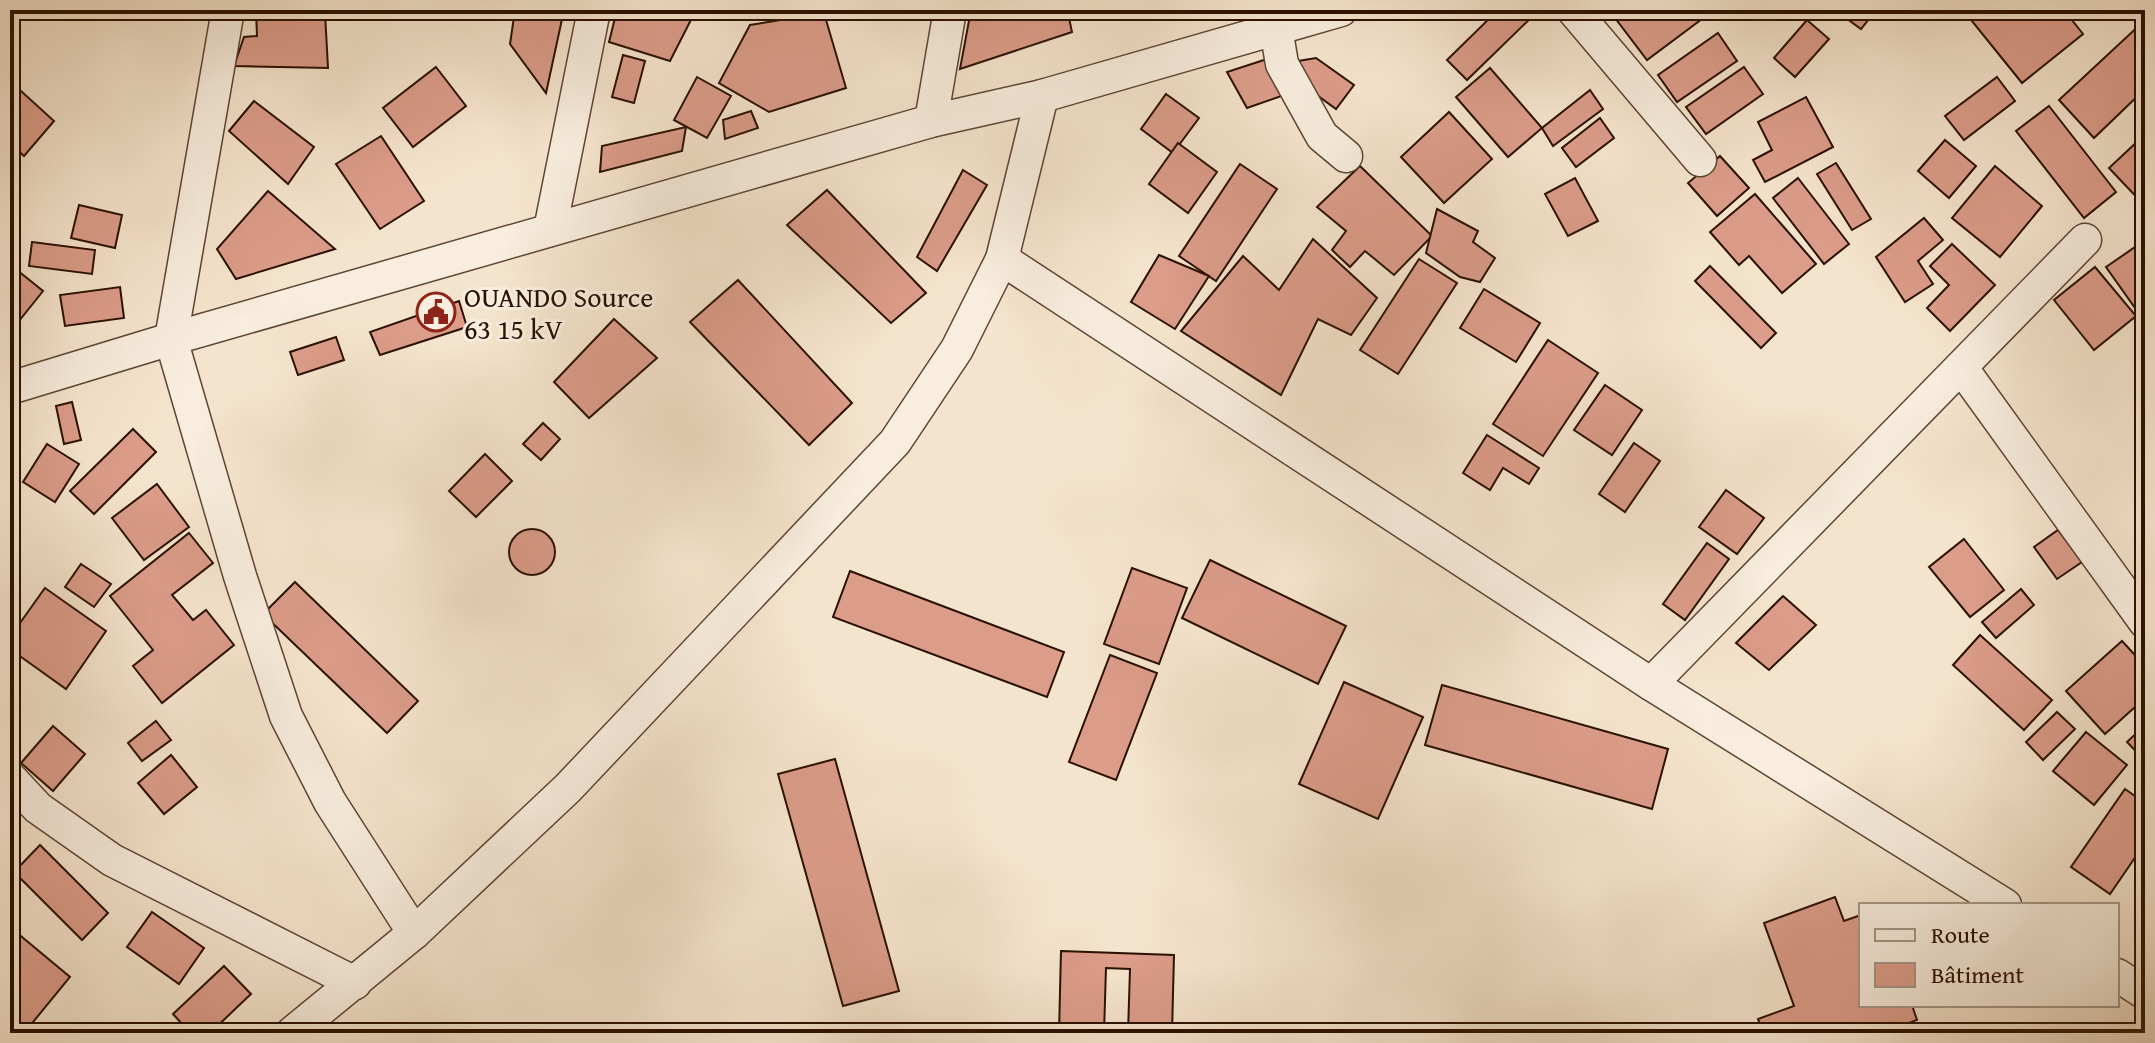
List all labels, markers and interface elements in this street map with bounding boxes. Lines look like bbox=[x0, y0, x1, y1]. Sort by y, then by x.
place label: OUANDO Source 63 15 kV bbox=[464, 276, 653, 349]
public building icon: OUANDO Source 63 15 kV bbox=[415, 291, 457, 333]
legend bbox=[1859, 903, 2119, 1007]
text: Route bbox=[1931, 917, 1990, 952]
text: Bâtiment bbox=[1931, 957, 2025, 992]

